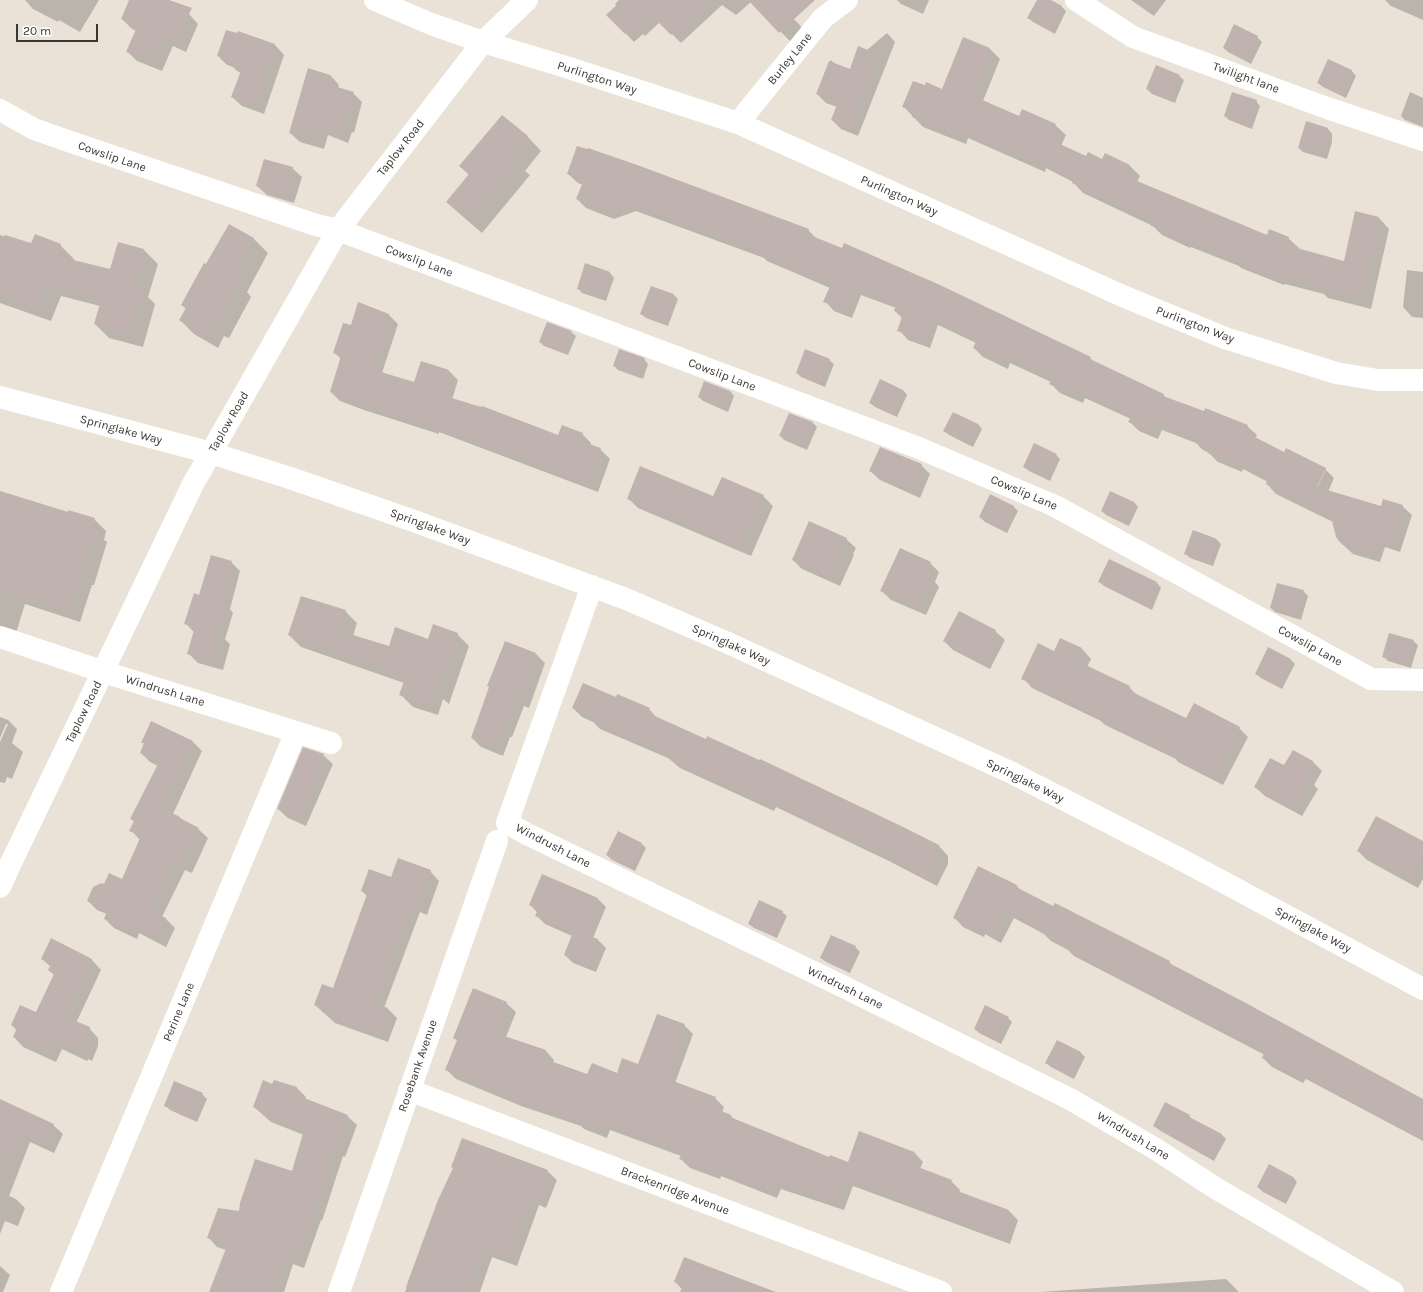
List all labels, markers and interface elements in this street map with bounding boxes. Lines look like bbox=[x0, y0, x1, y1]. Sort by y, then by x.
scale bar bbox=[18, 16, 100, 42]
text: 20 m bbox=[23, 24, 51, 38]
street label: Burley Lane bbox=[765, 30, 815, 88]
street label: Purlington Way bbox=[555, 58, 639, 98]
street label: Twilight lane bbox=[1211, 59, 1281, 97]
street label: Taplow Road bbox=[374, 117, 428, 179]
street label: Cowslip Lane bbox=[76, 139, 148, 175]
street label: Purlington Way bbox=[858, 173, 940, 219]
street label: Cowslip Lane bbox=[383, 241, 455, 281]
street label: Purlington Way bbox=[1154, 303, 1236, 347]
street label: Cowslip Lane bbox=[686, 355, 758, 395]
street label: Taplow Road bbox=[206, 389, 252, 455]
street label: Springlake Way bbox=[78, 412, 164, 448]
street label: Cowslip Lane bbox=[988, 472, 1060, 514]
street label: Springlake Way bbox=[388, 506, 472, 548]
street label: Springlake Way bbox=[689, 621, 773, 669]
street label: Cowslip Lane bbox=[1275, 622, 1345, 670]
street label: Windrush Lane bbox=[124, 672, 206, 710]
street label: Taplow Road bbox=[63, 678, 105, 746]
street label: Springlake Way bbox=[984, 756, 1066, 806]
street label: Windrush Lane bbox=[513, 821, 593, 871]
street label: Springlake Way bbox=[1272, 904, 1354, 956]
street label: Windrush Lane bbox=[805, 963, 885, 1013]
street label: Perine Lane bbox=[160, 980, 198, 1044]
street label: Rosebank Avenue bbox=[395, 1018, 441, 1114]
street label: Windrush Lane bbox=[1094, 1109, 1172, 1163]
street label: Brackenridge Avenue bbox=[619, 1164, 731, 1218]

